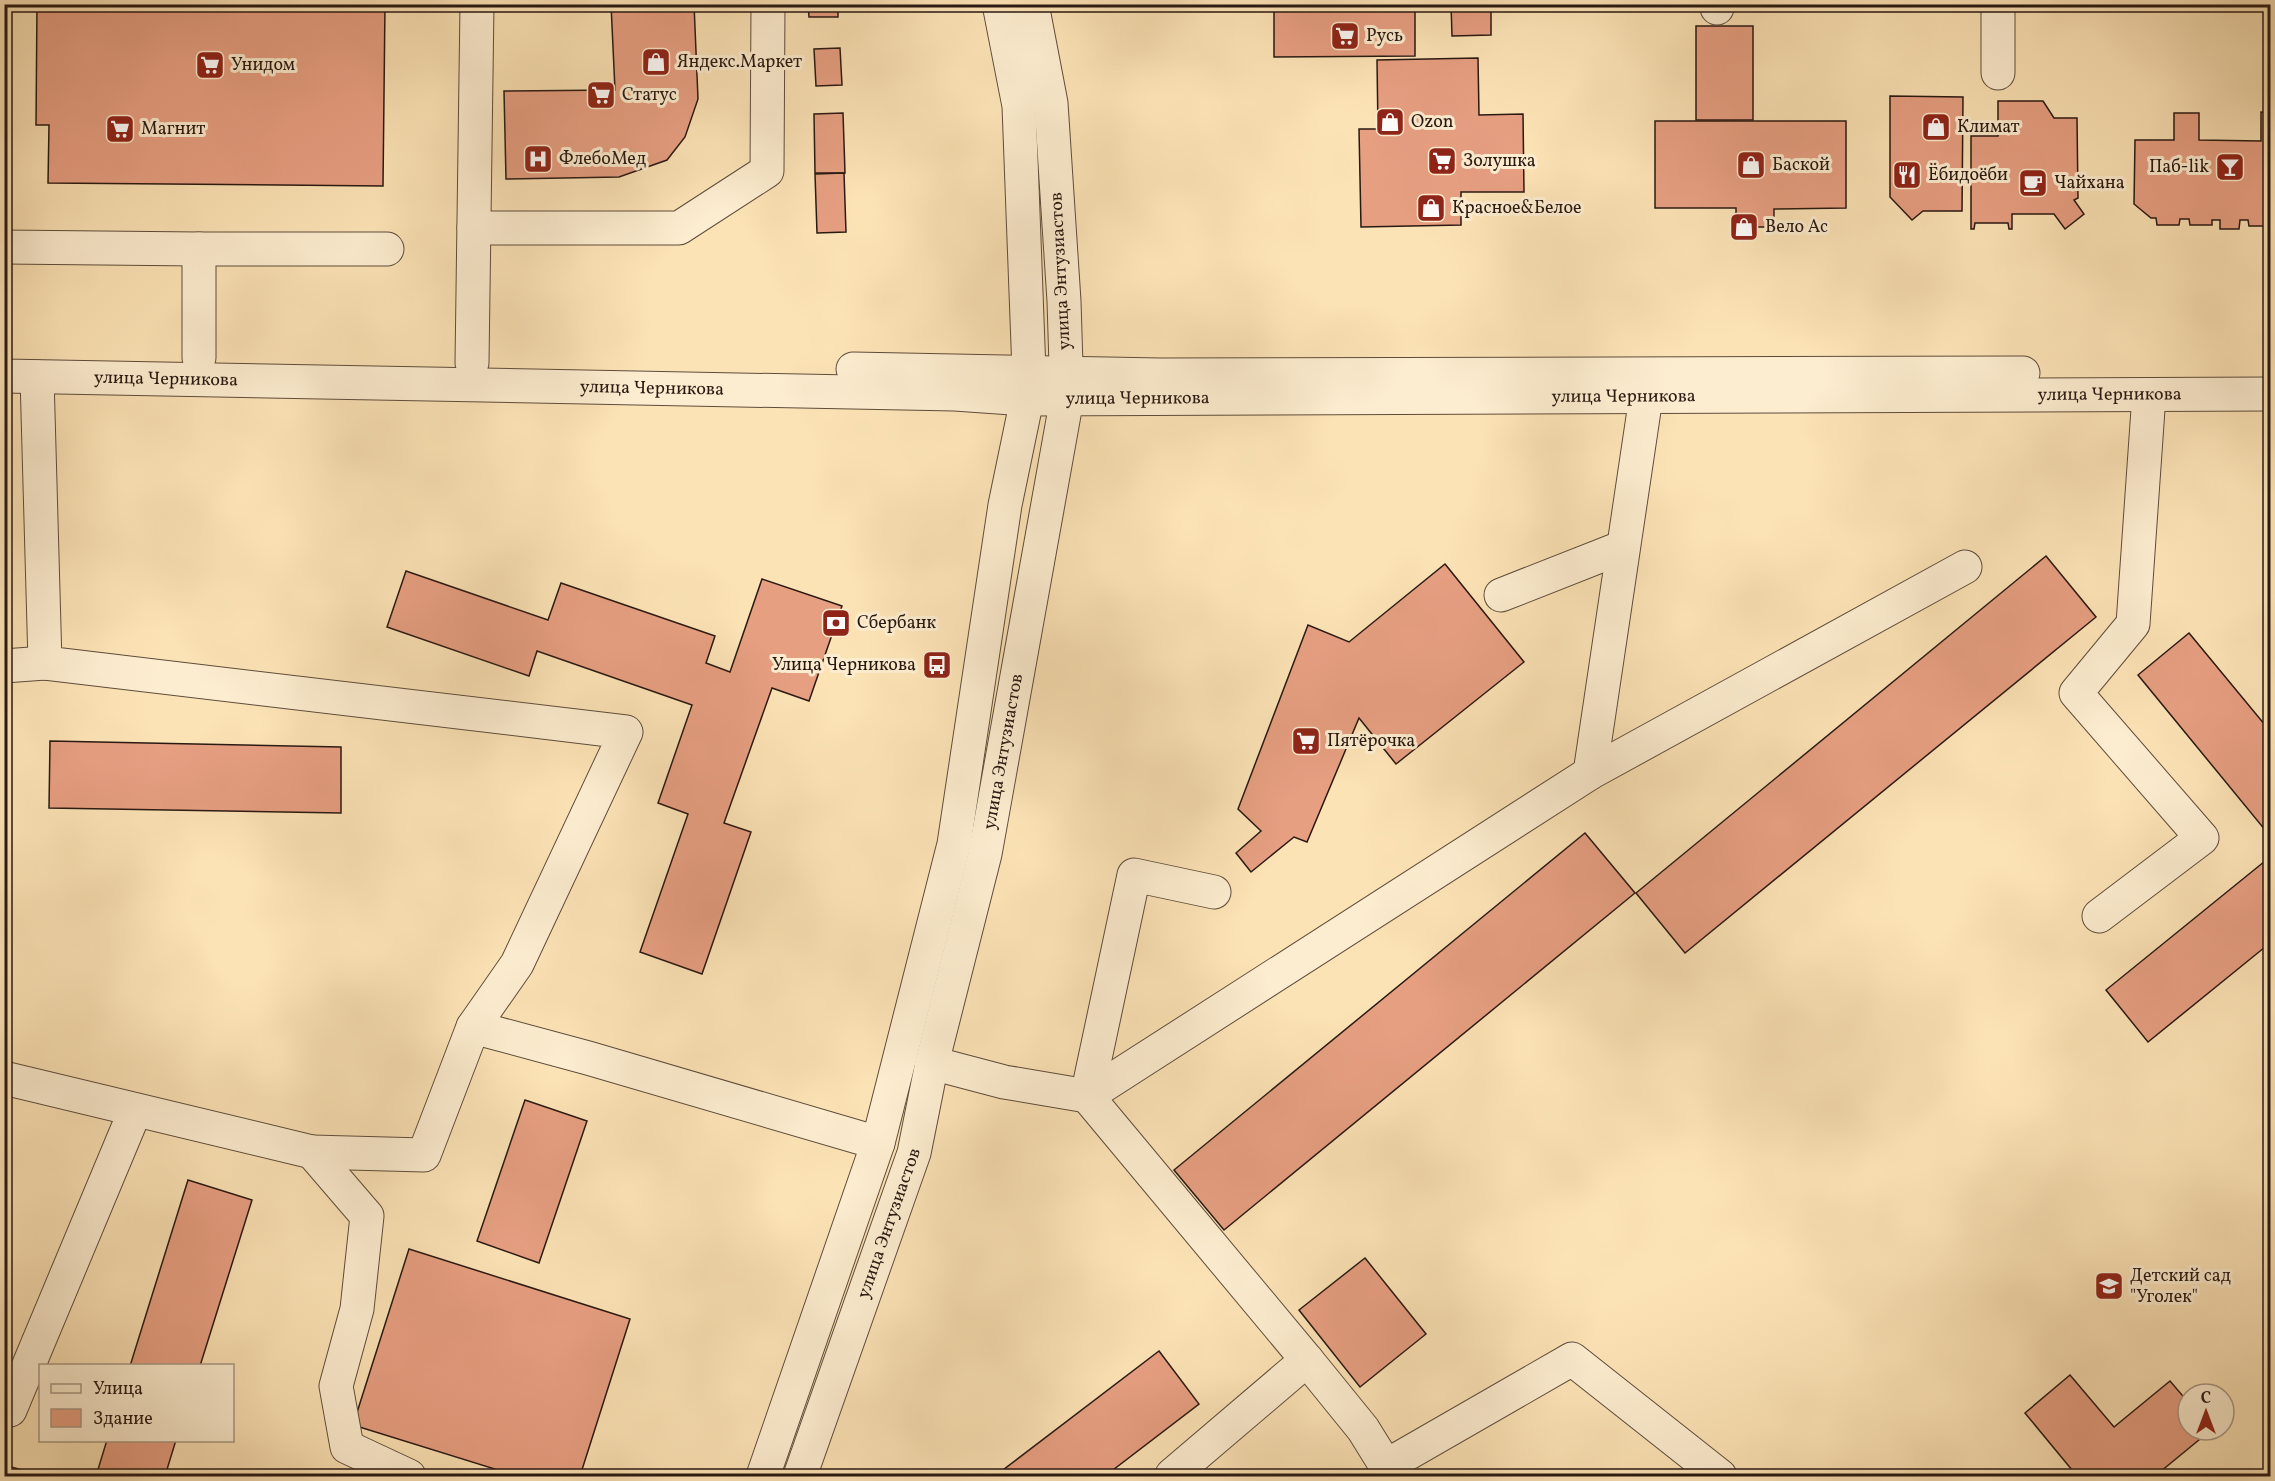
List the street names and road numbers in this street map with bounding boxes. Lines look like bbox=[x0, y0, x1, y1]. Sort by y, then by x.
street label: улица Энтузиастов bbox=[1044, 191, 1078, 351]
street label: улица Черникова bbox=[94, 365, 238, 393]
street label: улица Черникова bbox=[580, 374, 724, 402]
street label: улица Черникова bbox=[2038, 382, 2182, 407]
street label: улица Черникова bbox=[1552, 384, 1696, 409]
street label: улица Черникова bbox=[1066, 386, 1210, 411]
street label: улица Энтузиастов bbox=[977, 672, 1030, 832]
street label: улица Энтузиастов bbox=[851, 1145, 927, 1302]

